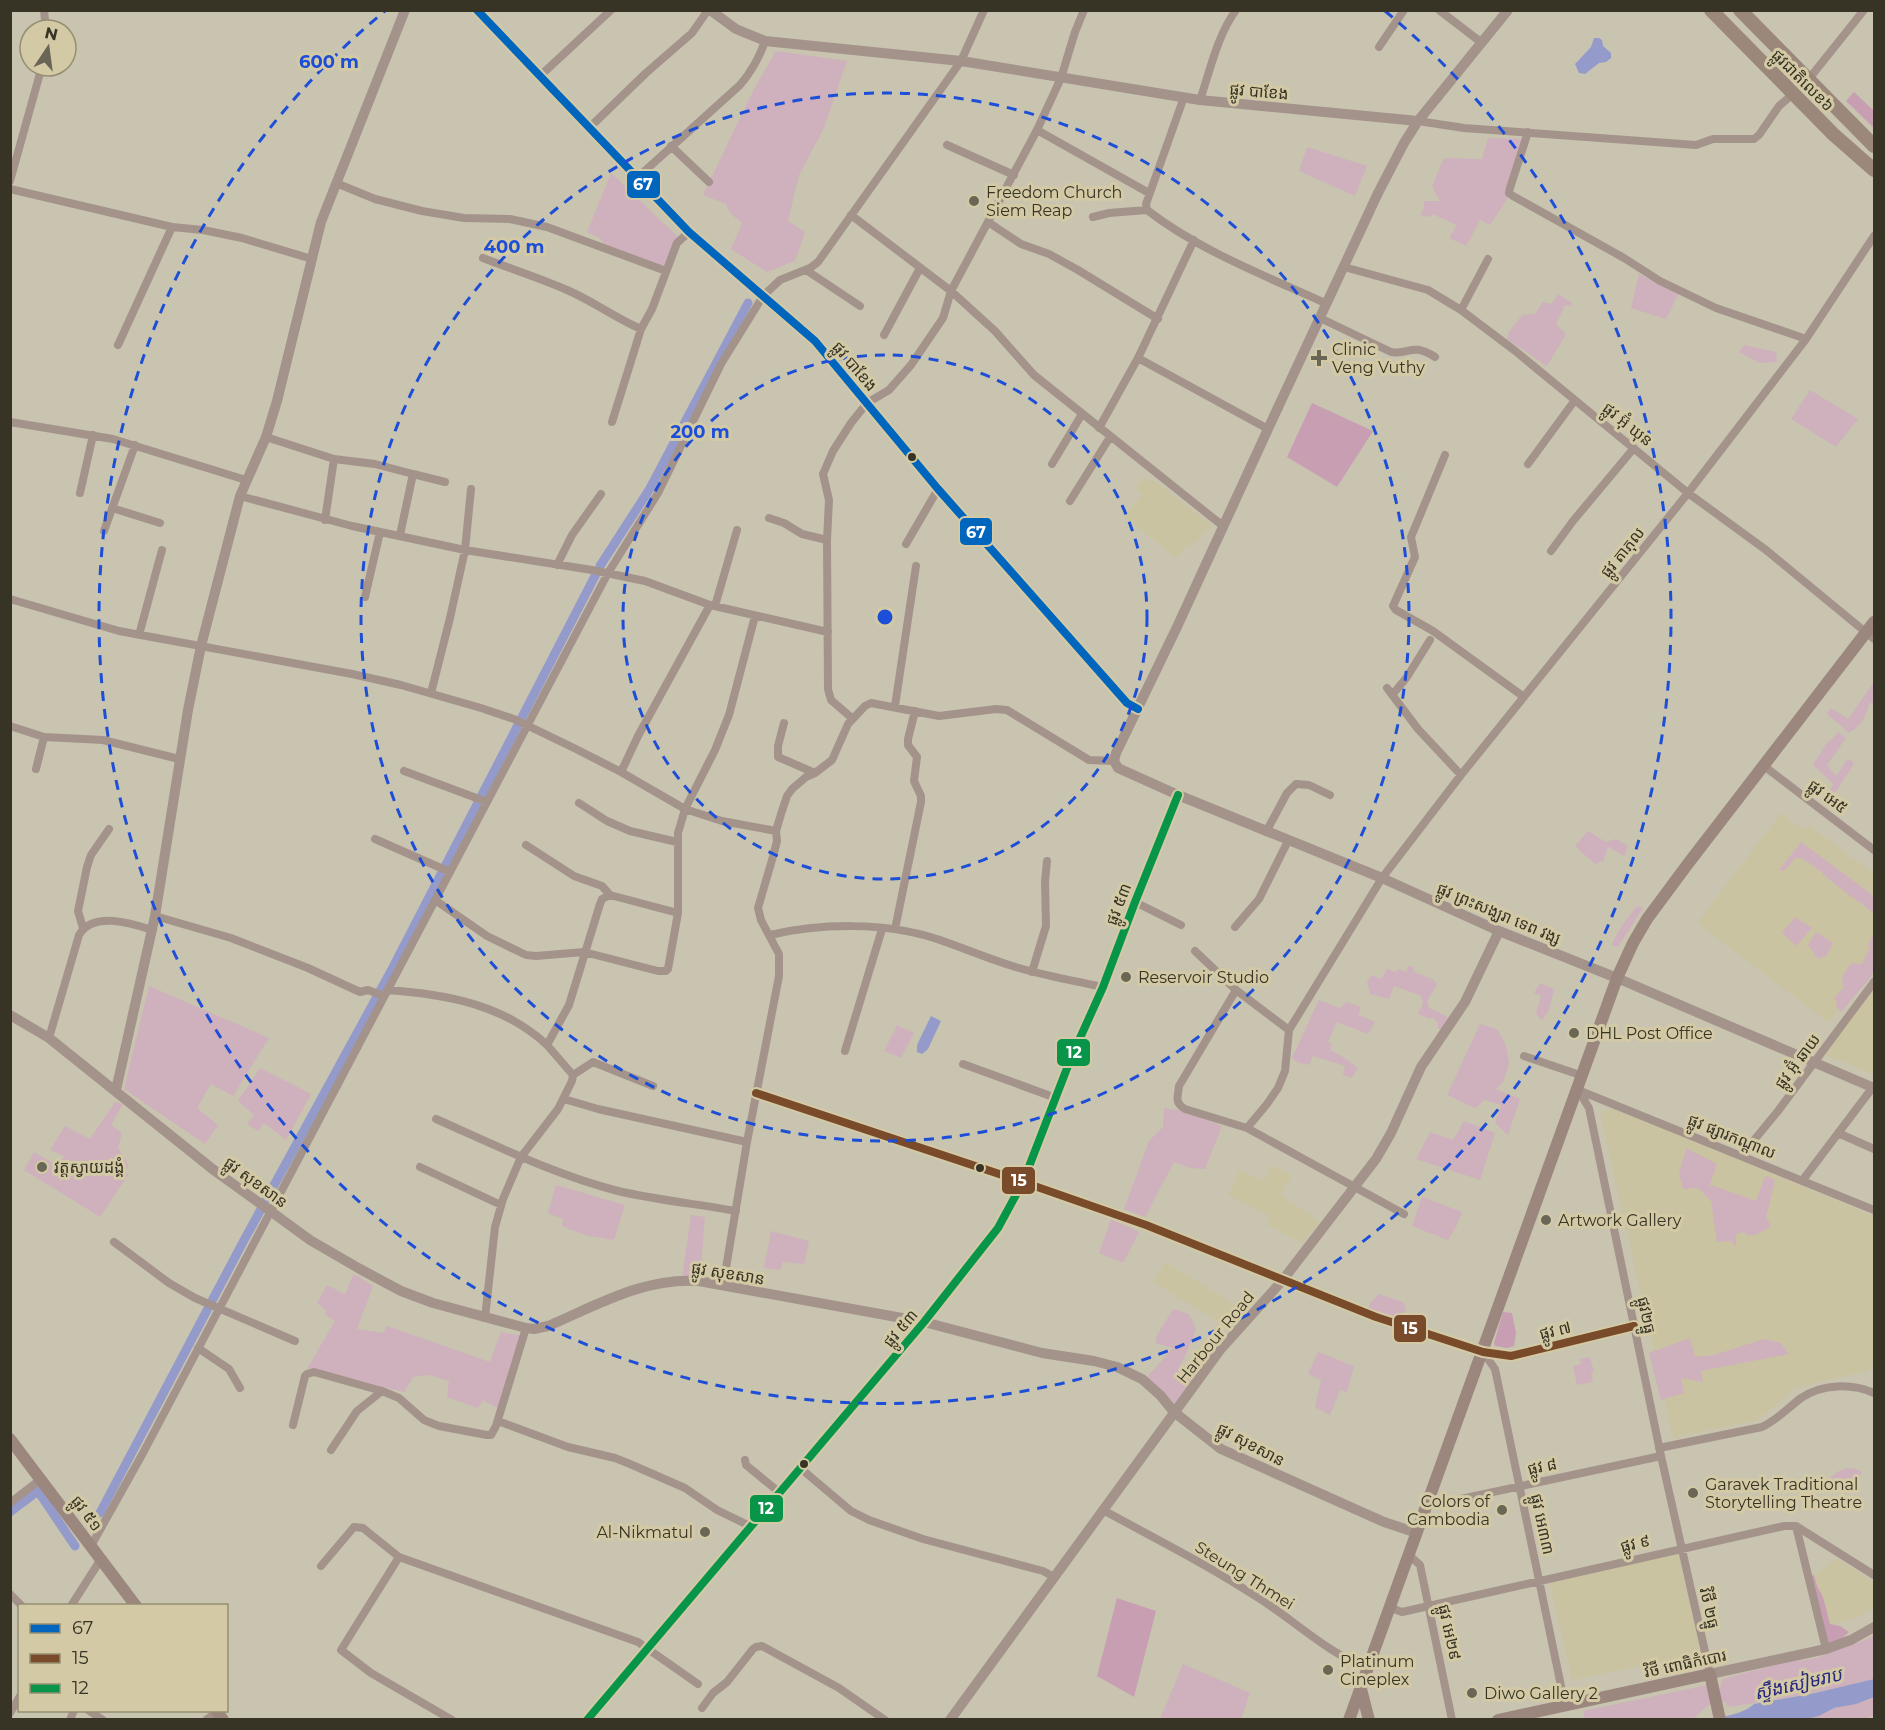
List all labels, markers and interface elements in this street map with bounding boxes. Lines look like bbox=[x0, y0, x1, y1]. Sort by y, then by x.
north arrow bbox=[18, 18, 78, 78]
text: N bbox=[43, 23, 60, 45]
street label: ផ្លូវជាតិលេខ៦ bbox=[1764, 45, 1838, 119]
text: 600 m bbox=[299, 51, 359, 73]
street label: ផ្លូវ បាខែង bbox=[1228, 79, 1289, 108]
line badge: 67 bbox=[626, 170, 661, 199]
text: 67 bbox=[633, 175, 653, 194]
place label: Freedom Church Siem Reap bbox=[986, 183, 1122, 220]
marker: Freedom Church Siem Reap bbox=[967, 194, 981, 208]
text: 400 m bbox=[484, 236, 544, 258]
street label: ផ្លូវ បាខែង bbox=[825, 338, 881, 398]
place label: Clinic Veng Vuthy bbox=[1332, 340, 1425, 377]
marker: Clinic Veng Vuthy bbox=[1310, 349, 1328, 367]
street label: ផ្លូវ អ៊ុំ ឃុន bbox=[1596, 396, 1658, 454]
text: 200 m bbox=[670, 421, 730, 443]
unlabelled marker bbox=[906, 451, 918, 463]
line badge: 67 bbox=[959, 517, 993, 546]
text: 67 bbox=[966, 523, 986, 542]
street label: ផ្លូវ តាភុល bbox=[1596, 523, 1652, 584]
centre of rings bbox=[875, 607, 895, 627]
street label: ផ្លូវ អេ៥ bbox=[1801, 775, 1851, 821]
street label: ផ្លូវ ព្រះសង្ឃរា ទេព វង្ស bbox=[1432, 879, 1564, 953]
street label: ផ្លូវ ៥៣ bbox=[1102, 880, 1140, 930]
place label: Reservoir Studio bbox=[1138, 968, 1269, 987]
marker: Reservoir Studio bbox=[1119, 970, 1133, 984]
place label: DHL Post Office bbox=[1586, 1024, 1713, 1043]
marker: DHL Post Office bbox=[1567, 1026, 1581, 1040]
street label: ផ្លូវ អ៊ុំ ឆាយ bbox=[1768, 1028, 1828, 1095]
line badge: 12 bbox=[1056, 1038, 1091, 1067]
text: 12 bbox=[1066, 1043, 1082, 1062]
street label: ផ្លូវ ផ្សារកណ្តាល bbox=[1683, 1110, 1779, 1167]
street label: ផ្លូវ សុខសាន bbox=[217, 1153, 291, 1216]
place label: វត្តស្វាយដង្គំ bbox=[54, 1157, 124, 1177]
marker: វត្តស្វាយដង្គំ bbox=[35, 1160, 49, 1174]
unlabelled marker bbox=[974, 1162, 986, 1174]
line badge: 15 bbox=[1001, 1166, 1036, 1195]
text: 15 bbox=[1011, 1171, 1027, 1190]
place label: Artwork Gallery bbox=[1558, 1211, 1682, 1230]
marker: Artwork Gallery bbox=[1539, 1213, 1553, 1227]
street label: ផ្លូវ សុខសាន bbox=[689, 1258, 766, 1293]
street label: Harbour Road bbox=[1173, 1287, 1258, 1387]
street label: ផ្លូវ២ធ្នូ bbox=[1629, 1295, 1660, 1336]
street label: ផ្លូវ ៥៣ bbox=[879, 1306, 925, 1354]
line badge: 15 bbox=[1393, 1314, 1427, 1343]
street label: ផ្លូវ ៧ bbox=[1537, 1318, 1574, 1348]
text: 15 bbox=[1402, 1319, 1418, 1338]
street label: ផ្លូវ សុខសាន bbox=[1211, 1419, 1288, 1474]
street label: ផ្លូវ ៨ bbox=[1526, 1454, 1560, 1484]
unlabelled marker bbox=[798, 1458, 810, 1470]
place label: Garavek Traditional Storytelling Theatre bbox=[1705, 1475, 1862, 1512]
marker: Garavek Traditional Storytelling Theatre bbox=[1686, 1486, 1700, 1500]
street label: ផ្លូវ ៥១ bbox=[63, 1492, 106, 1538]
place label: Colors of Cambodia bbox=[1407, 1492, 1491, 1529]
street label: ផ្លូវ អេ៣៣ bbox=[1522, 1492, 1558, 1557]
line badge: 12 bbox=[749, 1494, 784, 1523]
text: 12 bbox=[758, 1499, 774, 1518]
marker: Colors of Cambodia bbox=[1495, 1503, 1509, 1517]
place label: Al-Nikmatul bbox=[596, 1523, 693, 1542]
marker: Al-Nikmatul bbox=[698, 1525, 712, 1539]
street label: ផ្លូវ ៩ bbox=[1618, 1531, 1653, 1561]
street label: Steung Thmei bbox=[1192, 1537, 1298, 1614]
street label: វិថី ២ធ្នូ bbox=[1691, 1585, 1725, 1632]
street label: ផ្លូវ អេ២៩ bbox=[1430, 1602, 1465, 1663]
legend bbox=[18, 1604, 228, 1712]
text: 67 bbox=[72, 1617, 93, 1639]
street label: វិថី ពោធិកំបោរ bbox=[1641, 1644, 1728, 1682]
text: 15 bbox=[72, 1647, 89, 1669]
place label: Platinum Cineplex bbox=[1340, 1652, 1415, 1689]
water label: ស្ទឹងសៀមរាប bbox=[1752, 1662, 1846, 1705]
marker: Platinum Cineplex bbox=[1321, 1663, 1335, 1677]
text: 12 bbox=[72, 1677, 89, 1699]
place label: Diwo Gallery 2 bbox=[1484, 1684, 1598, 1703]
marker: Diwo Gallery 2 bbox=[1465, 1686, 1479, 1700]

